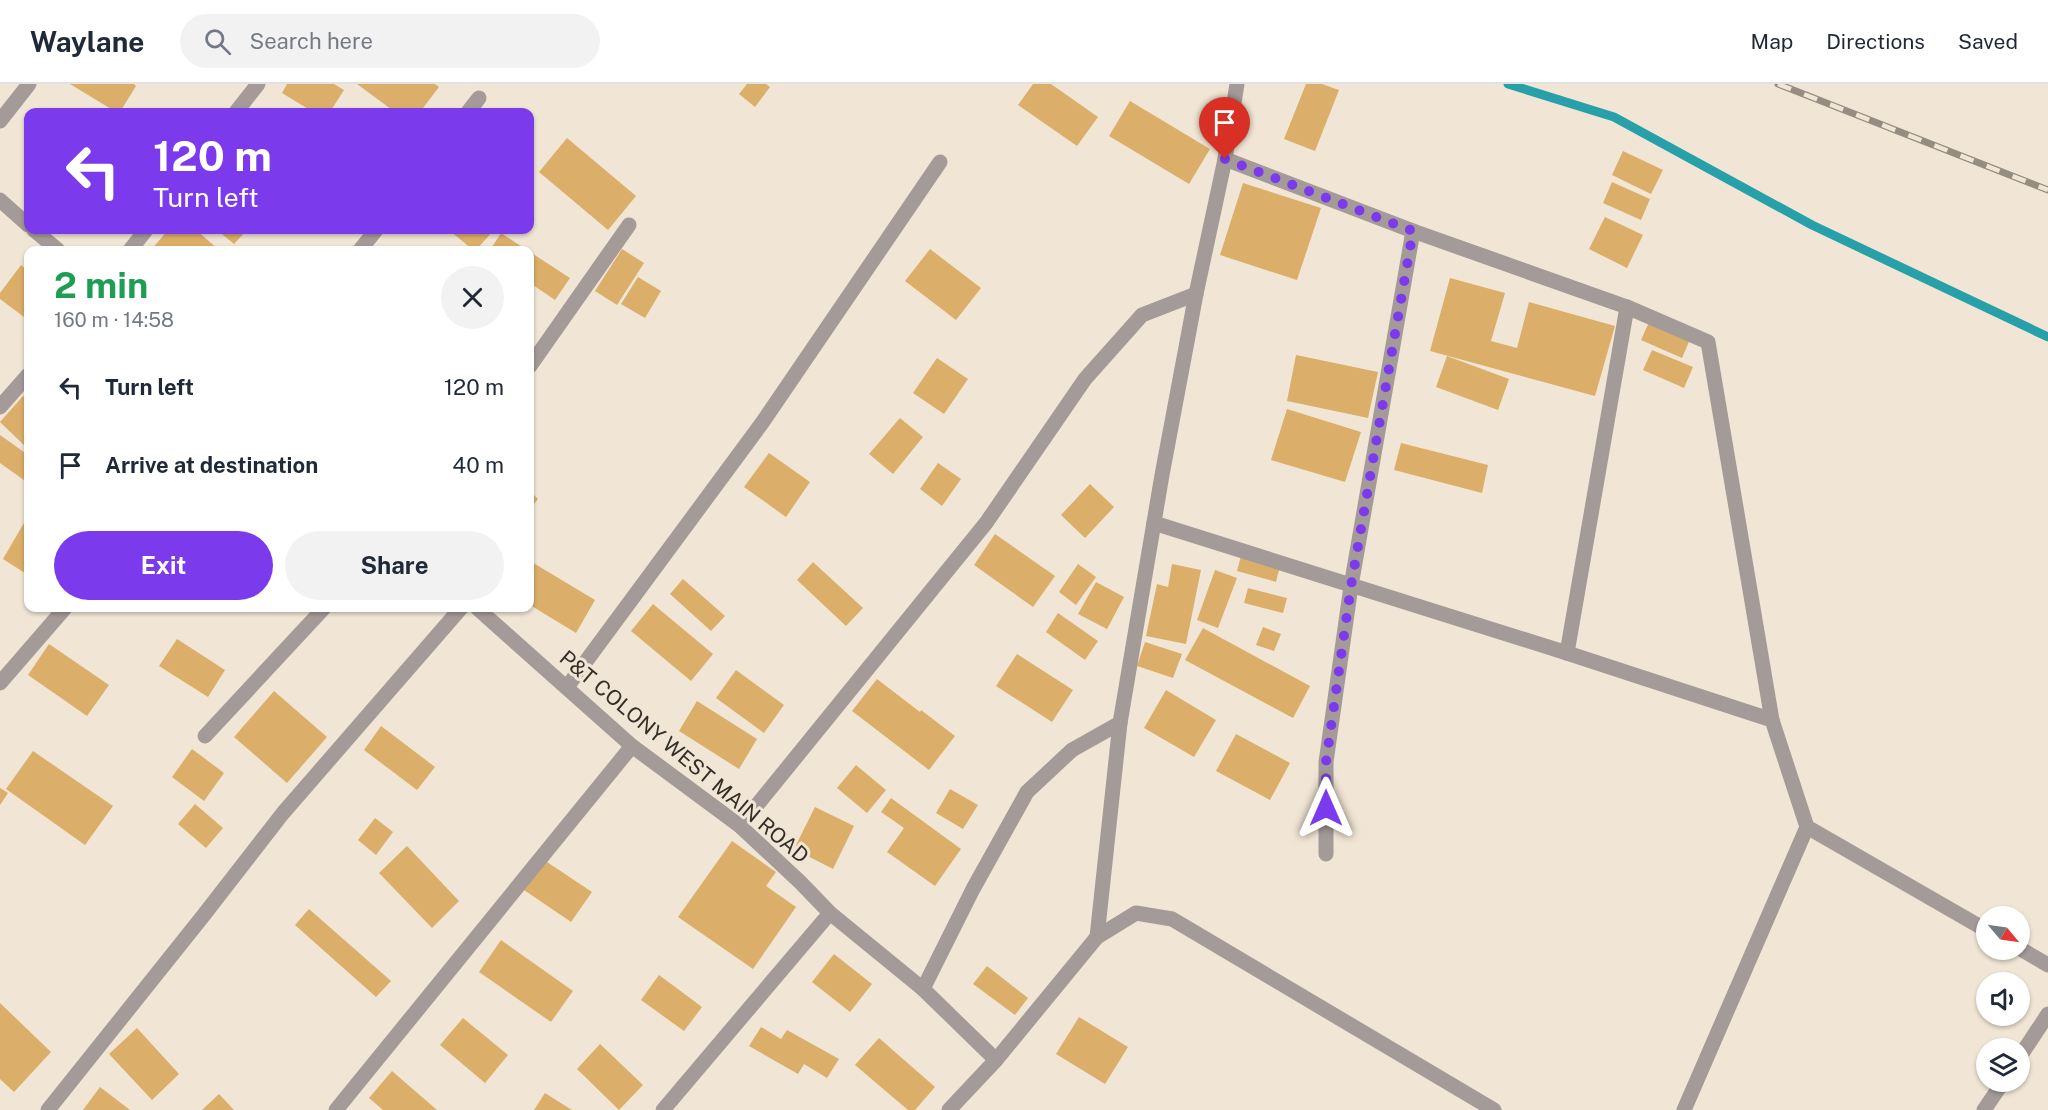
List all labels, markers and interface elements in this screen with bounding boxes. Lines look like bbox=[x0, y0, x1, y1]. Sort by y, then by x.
search box bbox=[180, 14, 600, 68]
text: Waylane bbox=[30, 25, 144, 58]
icon: search bbox=[201, 25, 234, 58]
text: Search here bbox=[249, 28, 373, 54]
text: Map bbox=[1751, 29, 1793, 54]
text: Directions bbox=[1826, 29, 1925, 54]
text: Saved bbox=[1958, 29, 2018, 54]
pin bbox=[1199, 97, 1250, 159]
icon: arrive bbox=[1208, 106, 1241, 139]
text: 120 m bbox=[153, 131, 272, 180]
icon: left bbox=[54, 132, 132, 210]
text: Turn left bbox=[153, 181, 259, 213]
text: 2 min bbox=[54, 264, 148, 306]
button: close bbox=[441, 266, 504, 329]
text: 160 m · 14:58 bbox=[54, 308, 174, 332]
icon: left bbox=[54, 371, 87, 404]
text: Turn left bbox=[105, 374, 194, 400]
text: 120 m bbox=[444, 374, 504, 400]
icon: arrive bbox=[54, 449, 87, 482]
text: Arrive at destination bbox=[105, 452, 318, 478]
text: 40 m bbox=[452, 452, 504, 478]
button: Exit bbox=[54, 531, 273, 600]
button: Share bbox=[285, 531, 504, 600]
street label: P&T COLONY WEST MAIN ROAD bbox=[555, 645, 814, 868]
position arrow bbox=[1294, 776, 1358, 840]
north arrow bbox=[1976, 906, 2030, 960]
map controls bbox=[1976, 906, 2030, 1092]
button: sound bbox=[1976, 972, 2030, 1026]
button: layers bbox=[1976, 1038, 2030, 1092]

